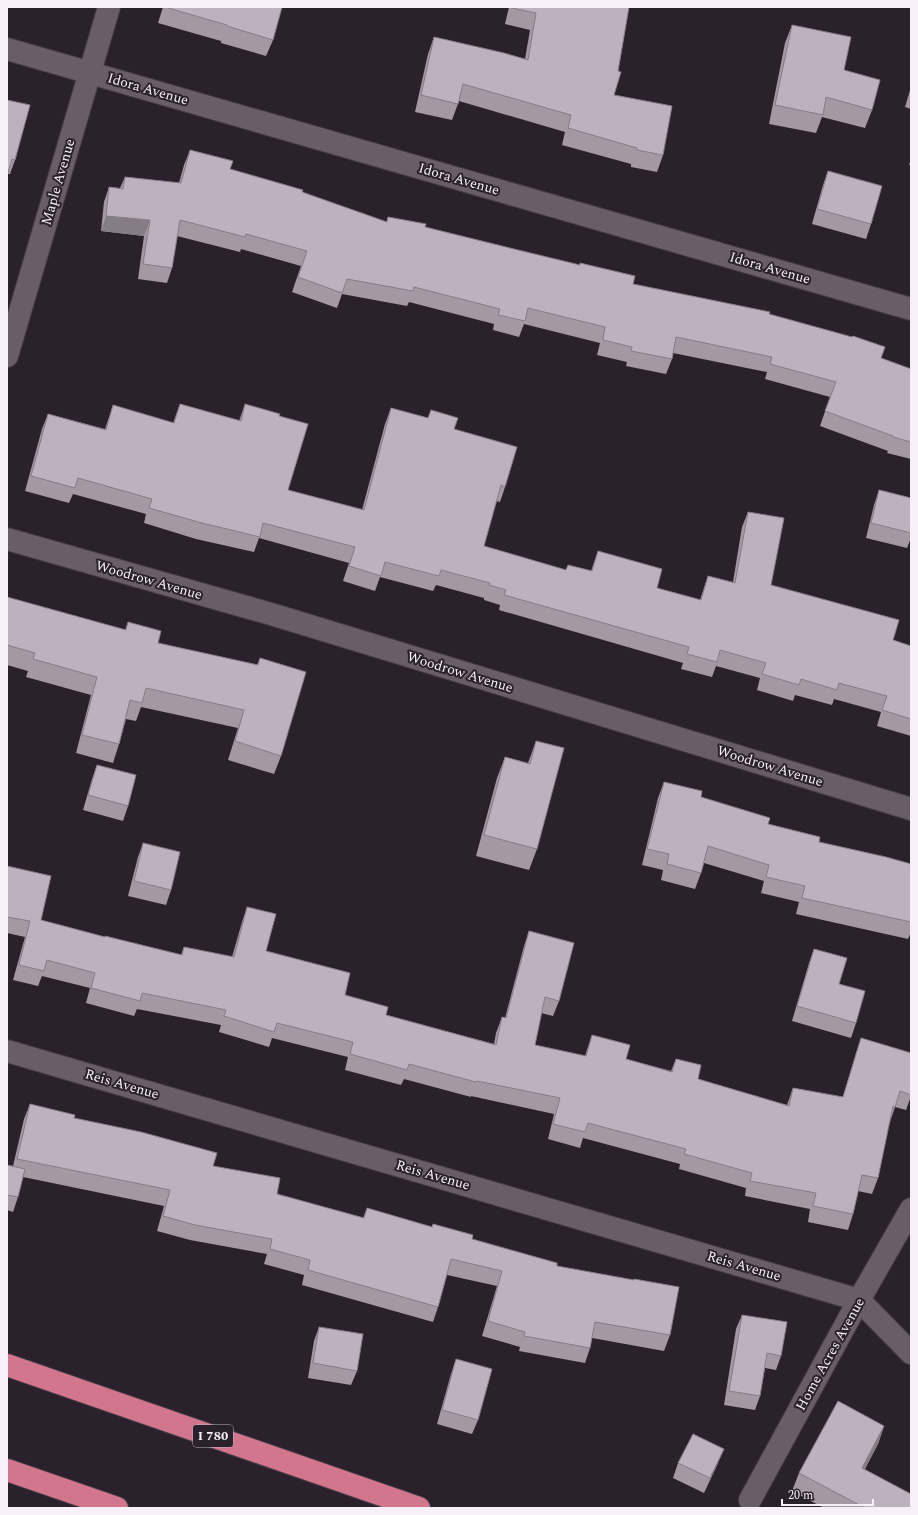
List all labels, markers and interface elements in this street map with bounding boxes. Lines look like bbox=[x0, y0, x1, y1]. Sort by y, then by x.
street label: Idora Avenue bbox=[105, 67, 191, 111]
street label: Maple Avenue bbox=[36, 136, 80, 228]
street label: Idora Avenue bbox=[416, 157, 502, 201]
street label: Idora Avenue bbox=[727, 246, 813, 290]
street label: Woodrow Avenue bbox=[93, 555, 205, 605]
street label: Woodrow Avenue bbox=[404, 646, 516, 698]
street label: Woodrow Avenue bbox=[714, 740, 826, 792]
street label: Reis Avenue bbox=[82, 1063, 162, 1105]
street label: Reis Avenue bbox=[393, 1154, 473, 1196]
street label: Reis Avenue bbox=[704, 1245, 784, 1287]
street label: Home Acres Avenue bbox=[790, 1294, 870, 1414]
road number: I 780 bbox=[193, 1425, 233, 1447]
scale bar bbox=[782, 1481, 873, 1507]
text: 20 m bbox=[788, 1486, 813, 1505]

